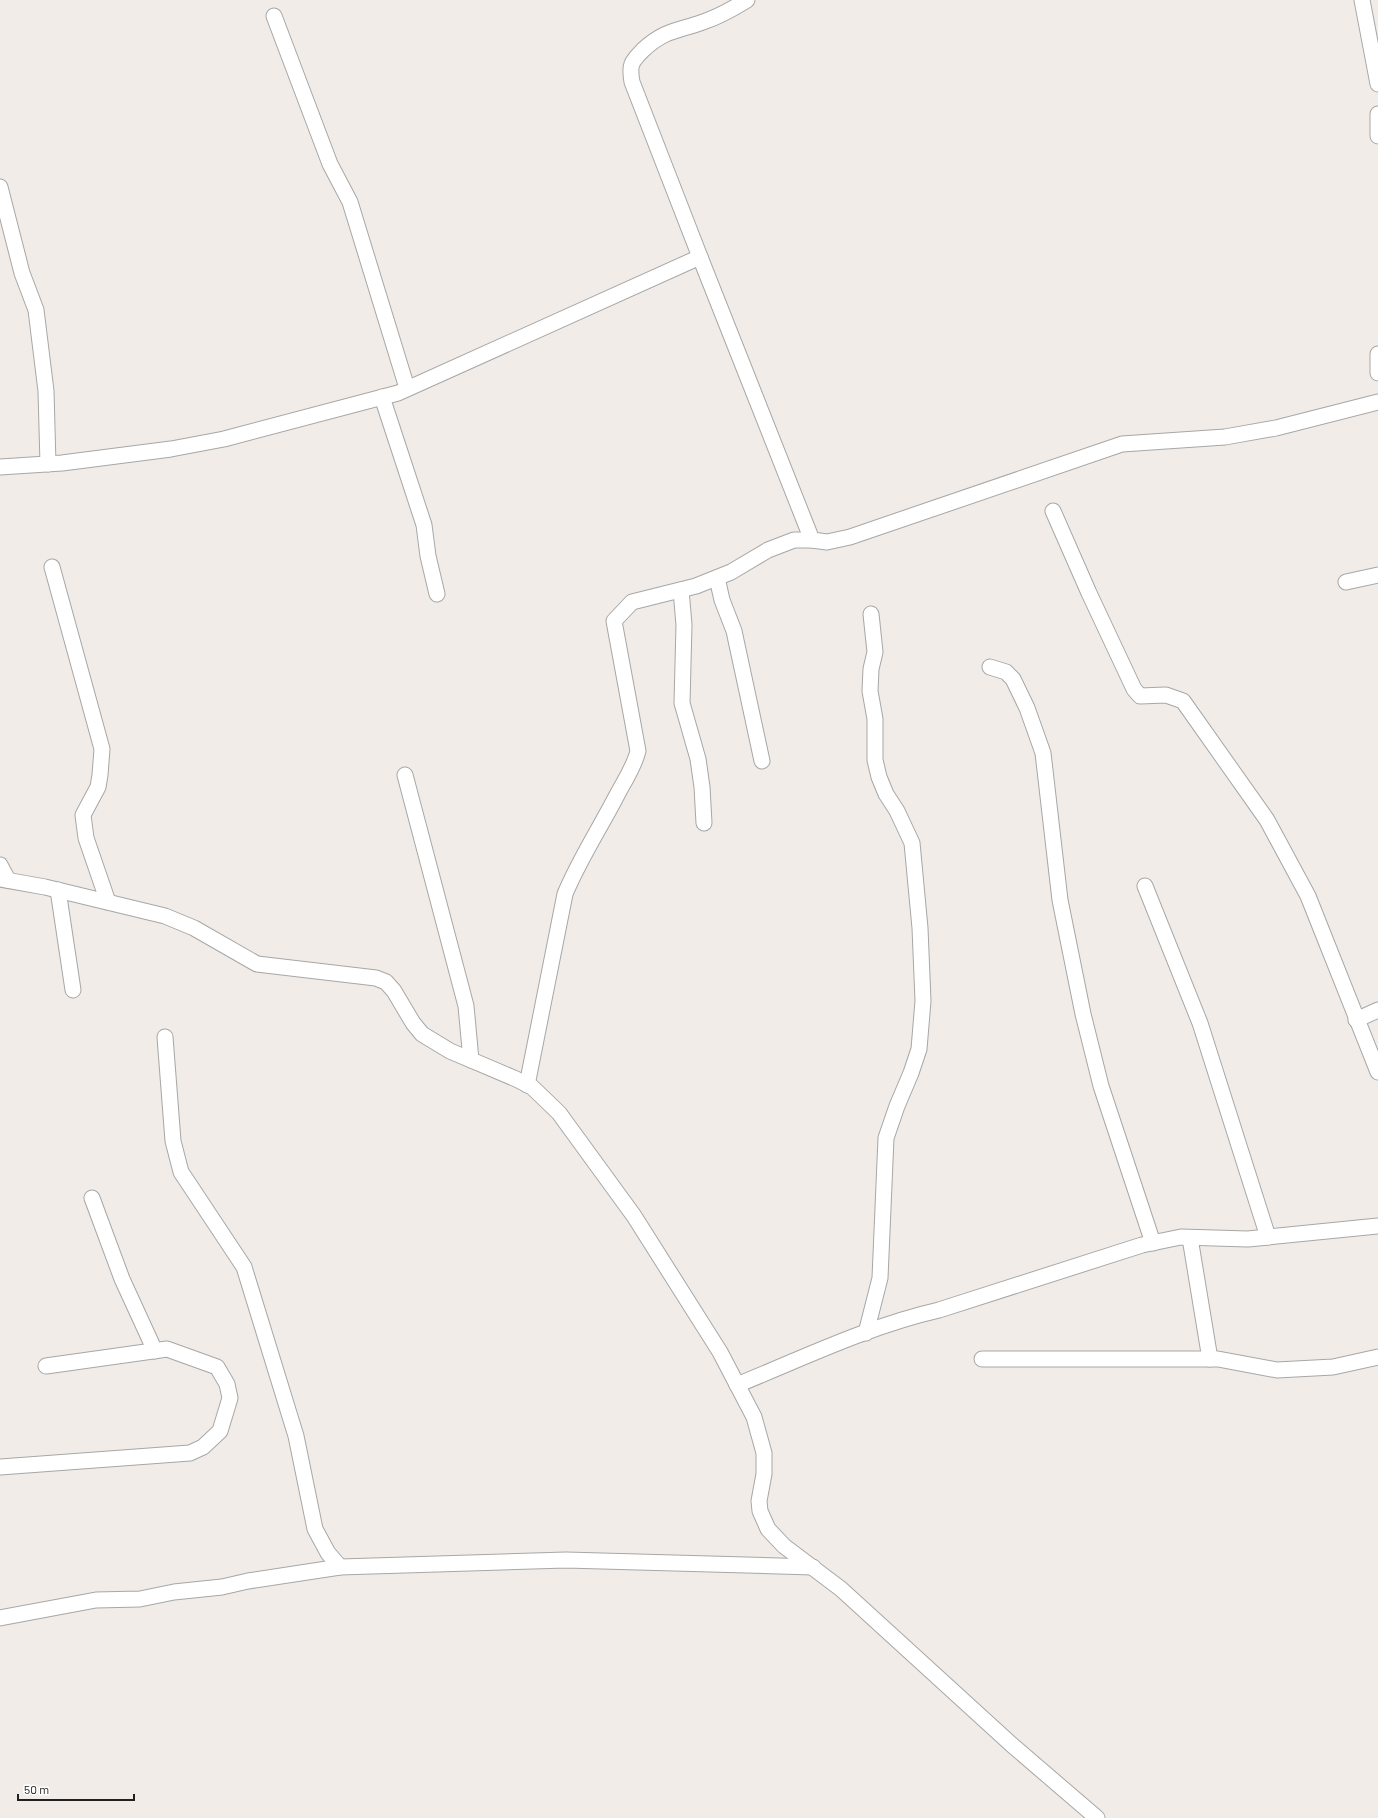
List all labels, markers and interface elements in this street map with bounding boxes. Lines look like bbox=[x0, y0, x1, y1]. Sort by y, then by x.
scale bar bbox=[18, 1776, 134, 1802]
text: 50 m bbox=[24, 1782, 49, 1796]

